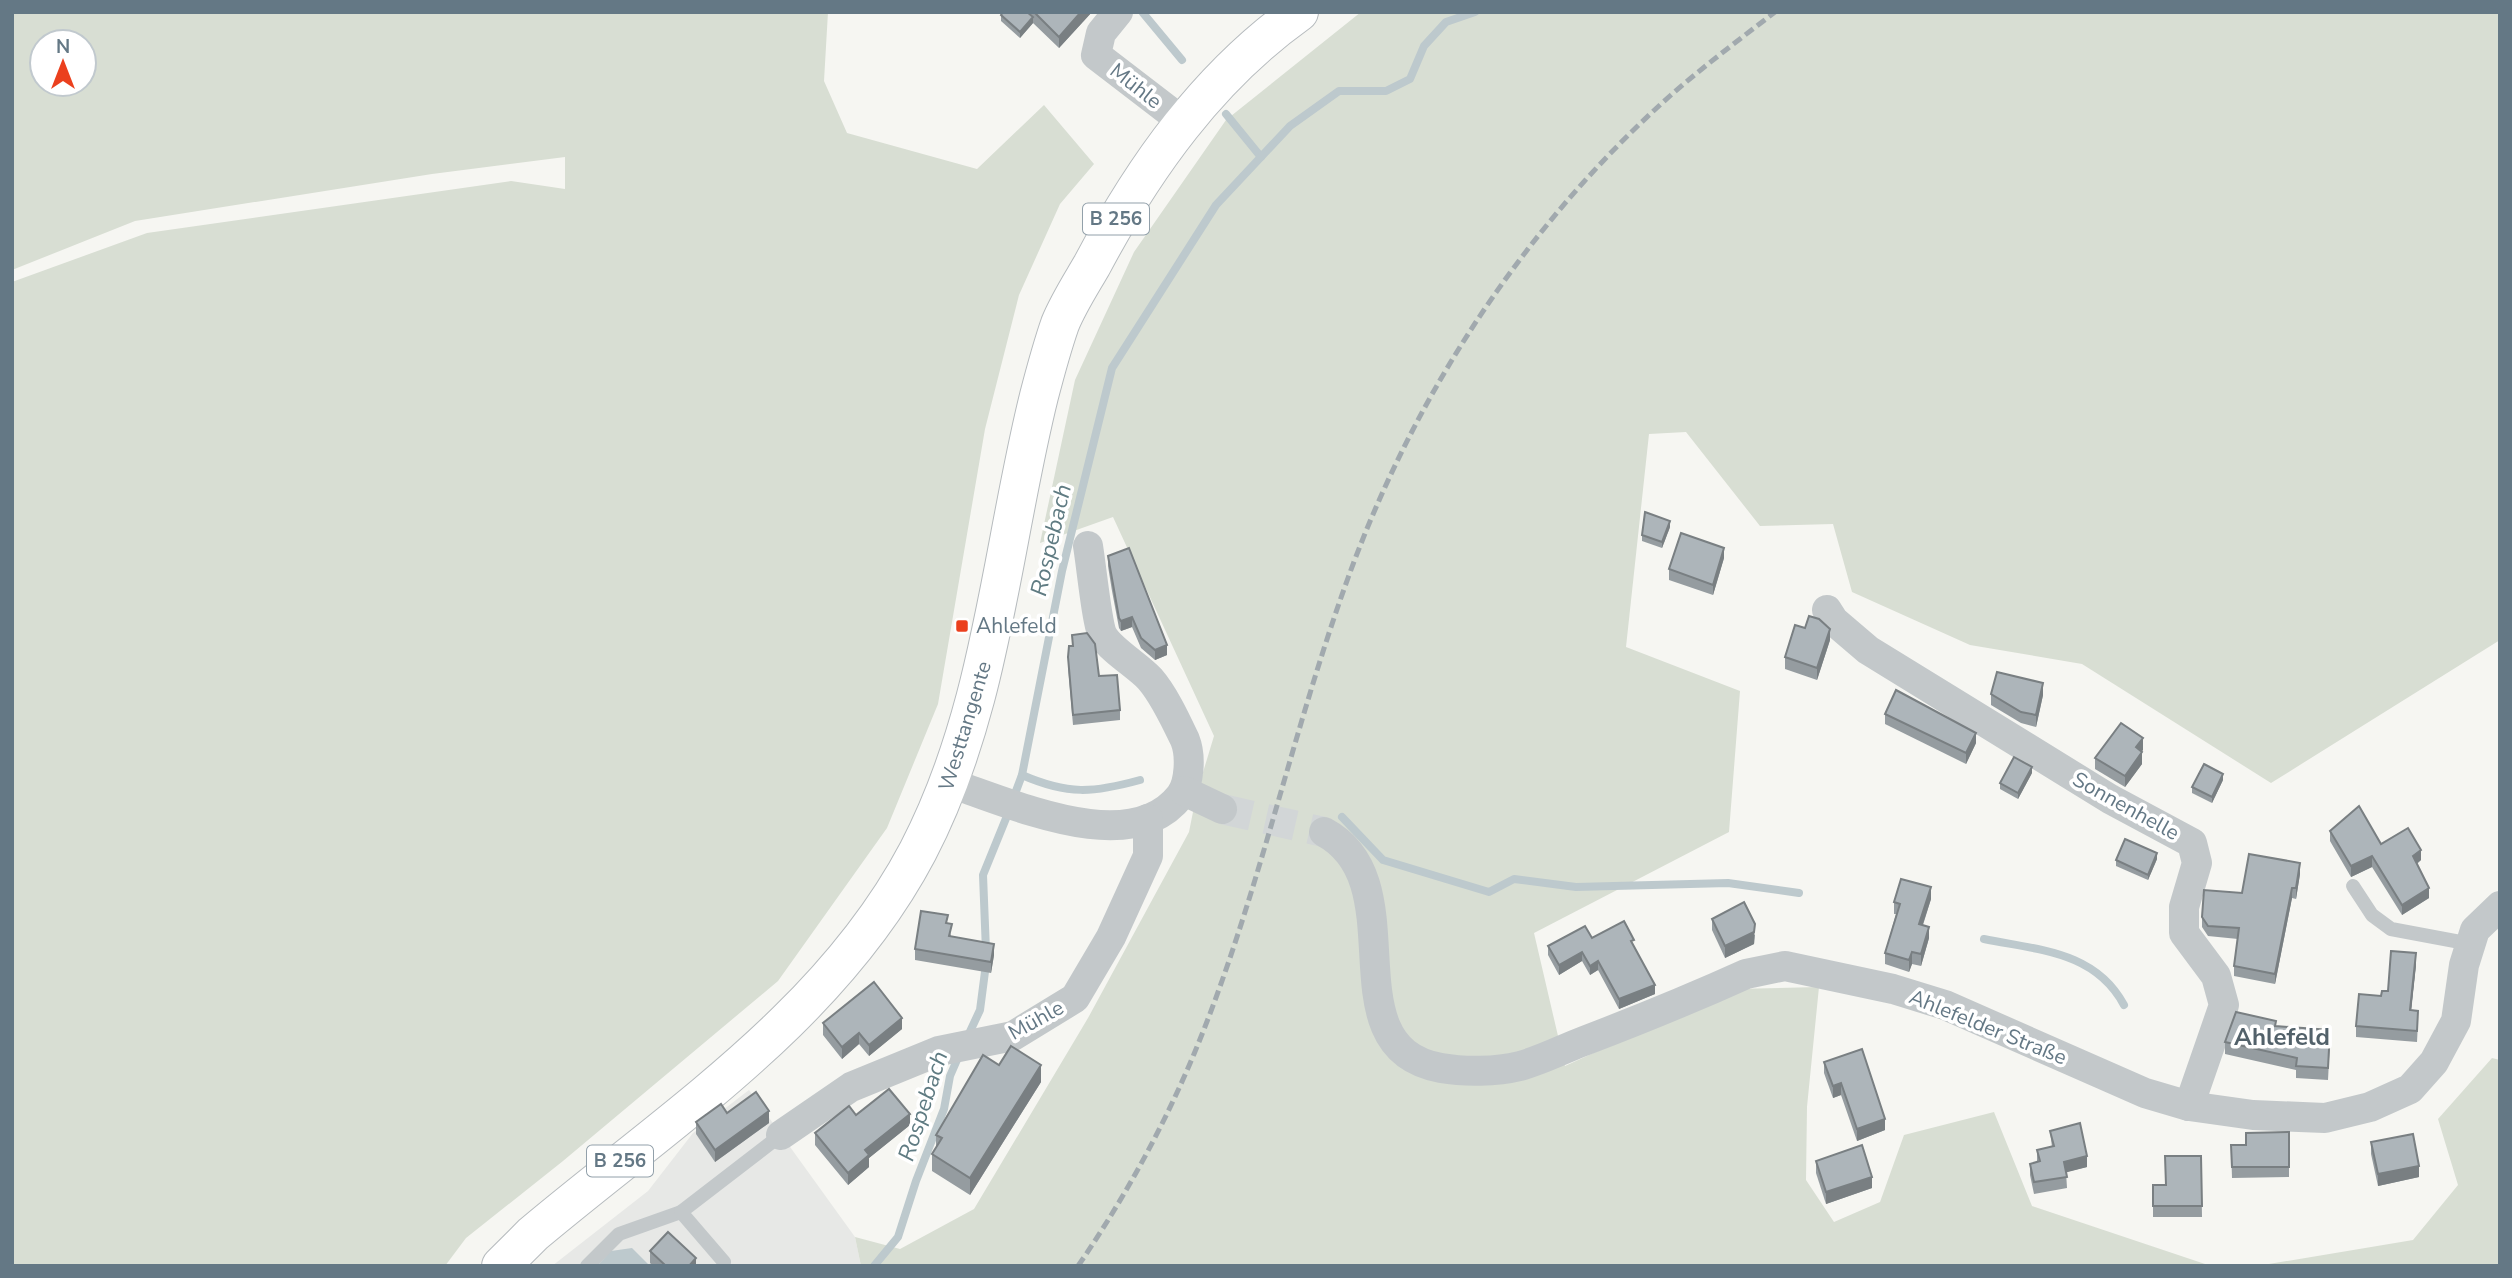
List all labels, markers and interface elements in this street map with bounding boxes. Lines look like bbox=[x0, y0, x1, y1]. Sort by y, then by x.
north arrow bbox=[28, 28, 98, 98]
text: N bbox=[56, 34, 70, 60]
street label: Mühle bbox=[1104, 57, 1168, 115]
road number: B 256 bbox=[1083, 204, 1149, 234]
water label: Rospebach bbox=[1023, 481, 1079, 599]
place label: Ahlefeld bbox=[976, 612, 1057, 640]
marker: Ahlefeld bbox=[954, 618, 970, 634]
street label: Westtangente bbox=[932, 658, 998, 794]
street label: Sonnenhelle bbox=[2068, 765, 2184, 847]
street label: Ahlefelder Straße bbox=[1905, 983, 2071, 1071]
street label: Mühle bbox=[1003, 993, 1069, 1047]
district label: Ahlefeld bbox=[2234, 1021, 2330, 1053]
water label: Rospebach bbox=[891, 1047, 955, 1165]
road number: B 256 bbox=[587, 1146, 653, 1176]

